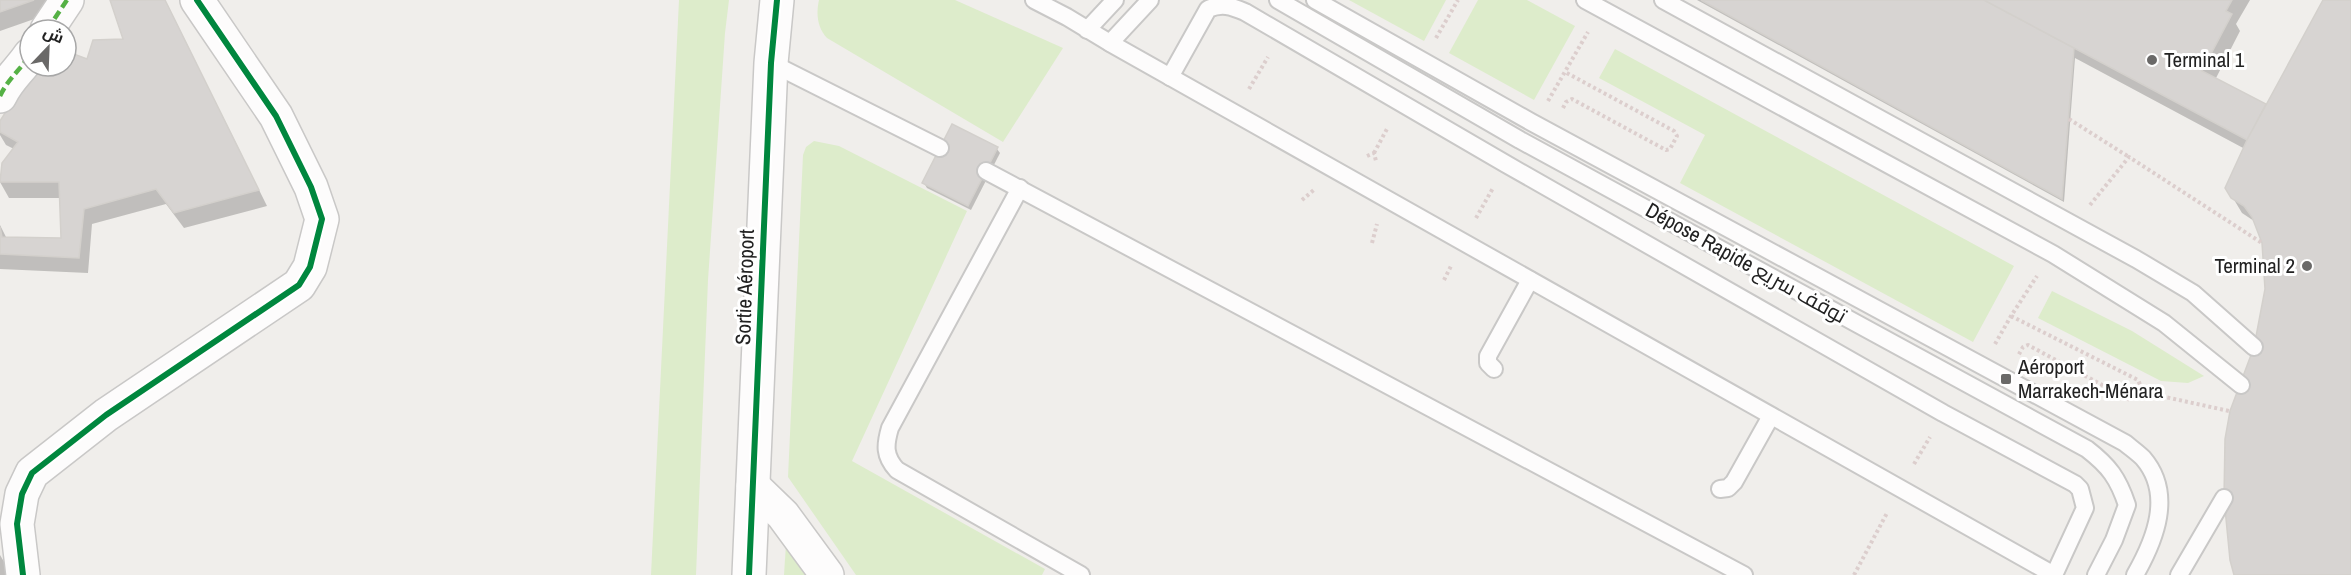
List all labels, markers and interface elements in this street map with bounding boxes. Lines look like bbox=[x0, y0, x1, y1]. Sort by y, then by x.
north arrow bbox=[18, 18, 78, 78]
text: ش bbox=[40, 20, 68, 48]
place label: Terminal 1 bbox=[2164, 45, 2245, 74]
marker: Terminal 1 bbox=[2145, 53, 2159, 67]
street label: Dépose Rapide توقف سريع bbox=[1640, 195, 1852, 330]
street label: Sortie Aéroport bbox=[728, 228, 761, 345]
place label: Terminal 2 bbox=[2215, 251, 2295, 280]
marker: Terminal 2 bbox=[2300, 259, 2314, 273]
place label: Aéroport Marrakech-Ménara bbox=[2017, 352, 2164, 405]
marker: Aéroport Marrakech-Ménara bbox=[1999, 372, 2013, 386]

